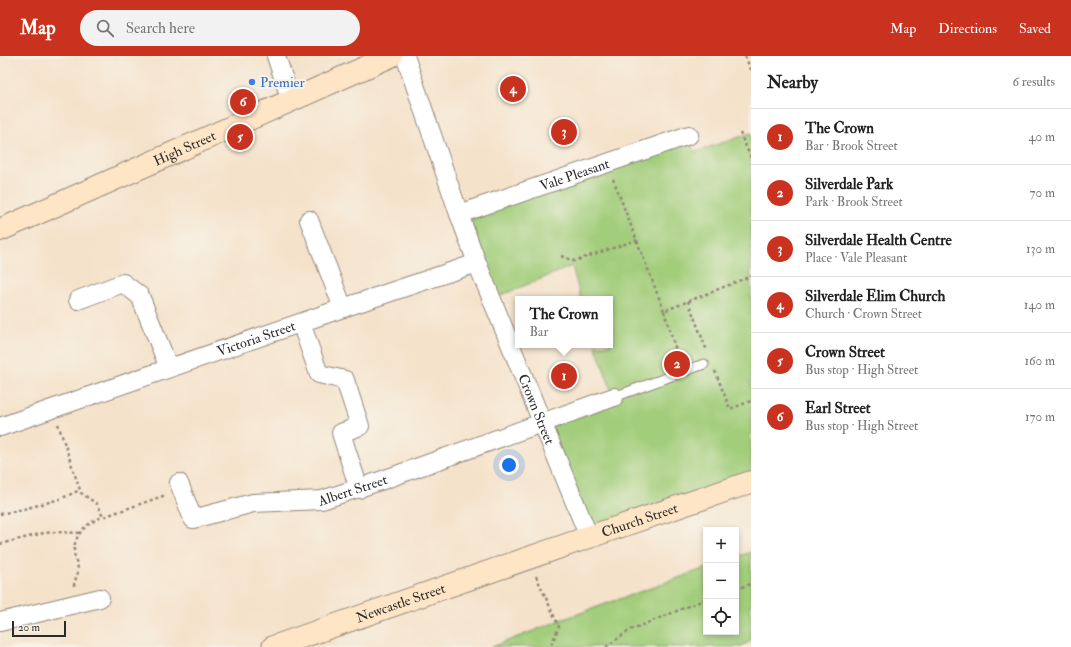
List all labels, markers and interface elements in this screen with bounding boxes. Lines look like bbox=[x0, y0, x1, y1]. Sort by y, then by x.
search box bbox=[80, 10, 360, 46]
text: Map bbox=[20, 16, 56, 40]
icon: search bbox=[94, 17, 116, 39]
text: Search here bbox=[126, 19, 195, 38]
text: Map bbox=[890, 20, 916, 37]
text: Directions bbox=[938, 20, 997, 37]
text: Saved bbox=[1019, 20, 1051, 37]
text: Nearby bbox=[767, 72, 818, 93]
place label: Premier bbox=[260, 74, 305, 91]
pin: 4 bbox=[500, 74, 526, 104]
text: 6 results bbox=[1012, 74, 1055, 90]
marker: Premier bbox=[247, 77, 257, 87]
pin: 6 bbox=[230, 87, 256, 117]
pin: 3 bbox=[551, 117, 577, 147]
text: The Crown bbox=[805, 119, 874, 138]
pin: 5 bbox=[227, 122, 253, 152]
street label: High Street bbox=[151, 127, 219, 170]
text: 1 bbox=[778, 129, 782, 145]
text: 40 m bbox=[1029, 129, 1055, 145]
text: Bar · Brook Street bbox=[805, 138, 898, 154]
street label: Vale Pleasant bbox=[538, 155, 612, 195]
text: Silverdale Park bbox=[805, 175, 893, 194]
text: 2 bbox=[777, 185, 783, 201]
text: 70 m bbox=[1030, 185, 1055, 201]
text: Park · Brook Street bbox=[805, 194, 903, 210]
text: Silverdale Health Centre bbox=[805, 231, 952, 250]
text: 3 bbox=[778, 241, 783, 257]
text: 130 m bbox=[1026, 241, 1055, 257]
text: Place · Vale Pleasant bbox=[805, 250, 907, 266]
text: Silverdale Elim Church bbox=[805, 287, 945, 306]
popup bbox=[515, 296, 613, 348]
text: 4 bbox=[776, 297, 784, 313]
text: 140 m bbox=[1024, 297, 1055, 313]
text: The Crown bbox=[530, 305, 598, 324]
text: Church · Crown Street bbox=[805, 306, 922, 322]
street label: Victoria Street bbox=[215, 317, 298, 360]
text: Bar bbox=[530, 324, 548, 340]
text: Crown Street bbox=[805, 343, 885, 362]
pin: 2 bbox=[664, 349, 690, 379]
text: 5 bbox=[777, 353, 783, 369]
text: 160 m bbox=[1024, 353, 1055, 369]
pin: 1 bbox=[551, 361, 577, 391]
text: Bus stop · High Street bbox=[805, 362, 918, 378]
street label: Crown Street bbox=[514, 372, 558, 447]
text: Earl Street bbox=[805, 399, 871, 418]
text: 6 bbox=[777, 409, 783, 425]
text: 170 m bbox=[1025, 409, 1055, 425]
text: Bus stop · High Street bbox=[805, 418, 918, 434]
your location bbox=[499, 455, 519, 475]
street label: Albert Street bbox=[315, 471, 390, 510]
street label: Church Street bbox=[599, 499, 681, 541]
map controls bbox=[703, 527, 739, 635]
button: + bbox=[703, 527, 739, 563]
button: − bbox=[703, 563, 739, 599]
street label: Newcastle Street bbox=[354, 580, 448, 626]
button: locate bbox=[703, 599, 739, 635]
scale bar bbox=[12, 619, 66, 638]
text: 20 m bbox=[18, 621, 40, 634]

